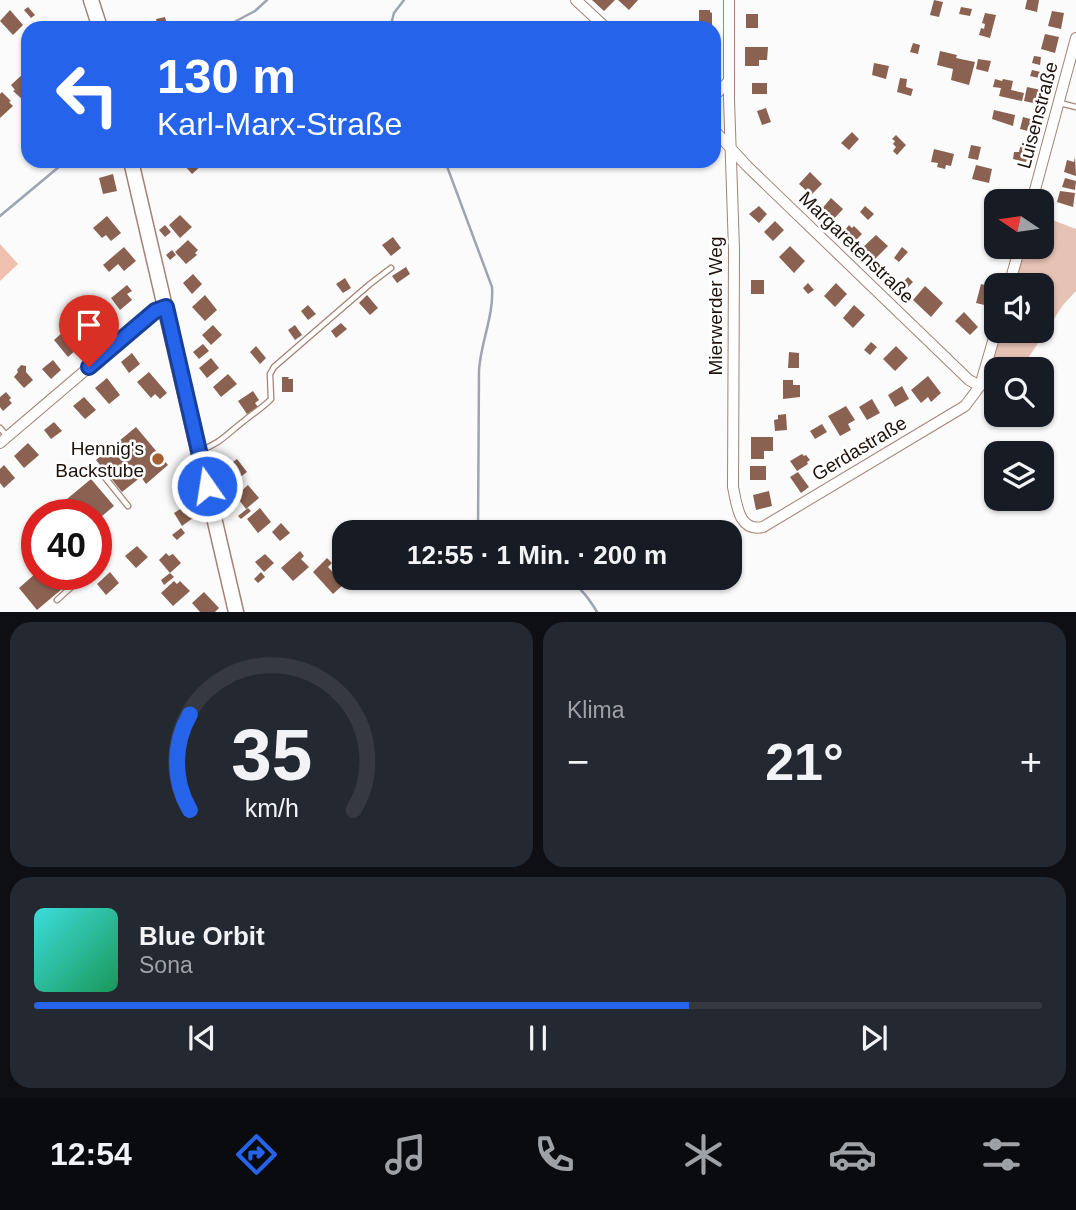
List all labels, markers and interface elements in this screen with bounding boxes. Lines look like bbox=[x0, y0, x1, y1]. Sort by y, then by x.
icon: left bbox=[42, 49, 133, 140]
text: 130 m bbox=[157, 49, 296, 103]
street label: Luisenstraße bbox=[1013, 59, 1062, 171]
text: Karl-Marx-Straße bbox=[157, 106, 402, 142]
street label: Margaretenstraße bbox=[795, 187, 918, 307]
north arrow bbox=[984, 189, 1054, 259]
map controls bbox=[984, 189, 1054, 511]
street label: Mierwerder Weg bbox=[705, 236, 726, 376]
button: sound bbox=[984, 273, 1054, 343]
pin bbox=[59, 295, 119, 367]
icon: arrive bbox=[70, 306, 108, 344]
button: search bbox=[984, 357, 1054, 427]
street label: Gerdastraße bbox=[808, 412, 910, 485]
place label: Hennig's Backstube bbox=[55, 438, 144, 481]
button: layers bbox=[984, 441, 1054, 511]
position arrow bbox=[170, 449, 244, 523]
marker: Hennig's Backstube bbox=[150, 451, 166, 467]
speed limit sign: 40 bbox=[21, 499, 112, 590]
text: 12:55 · 1 Min. · 200 m bbox=[407, 540, 667, 570]
text: Klima bbox=[567, 697, 625, 723]
text: 35 bbox=[231, 715, 312, 796]
text: 21° bbox=[765, 733, 844, 791]
text: − bbox=[567, 741, 589, 783]
text: + bbox=[1020, 741, 1042, 783]
text: km/h bbox=[244, 794, 299, 822]
text: Blue Orbit bbox=[139, 921, 265, 951]
text: Sona bbox=[139, 952, 193, 978]
icon: previous bbox=[183, 1019, 221, 1057]
icon: pause bbox=[519, 1019, 557, 1057]
icon: next bbox=[855, 1019, 893, 1057]
icon: directions bbox=[232, 1130, 281, 1179]
icon: music bbox=[381, 1130, 430, 1179]
icon: phone bbox=[530, 1130, 579, 1179]
icon: climate bbox=[679, 1130, 728, 1179]
icon: car bbox=[828, 1130, 877, 1179]
icon: filters bbox=[977, 1130, 1026, 1179]
text: 12:54 bbox=[50, 1136, 132, 1172]

